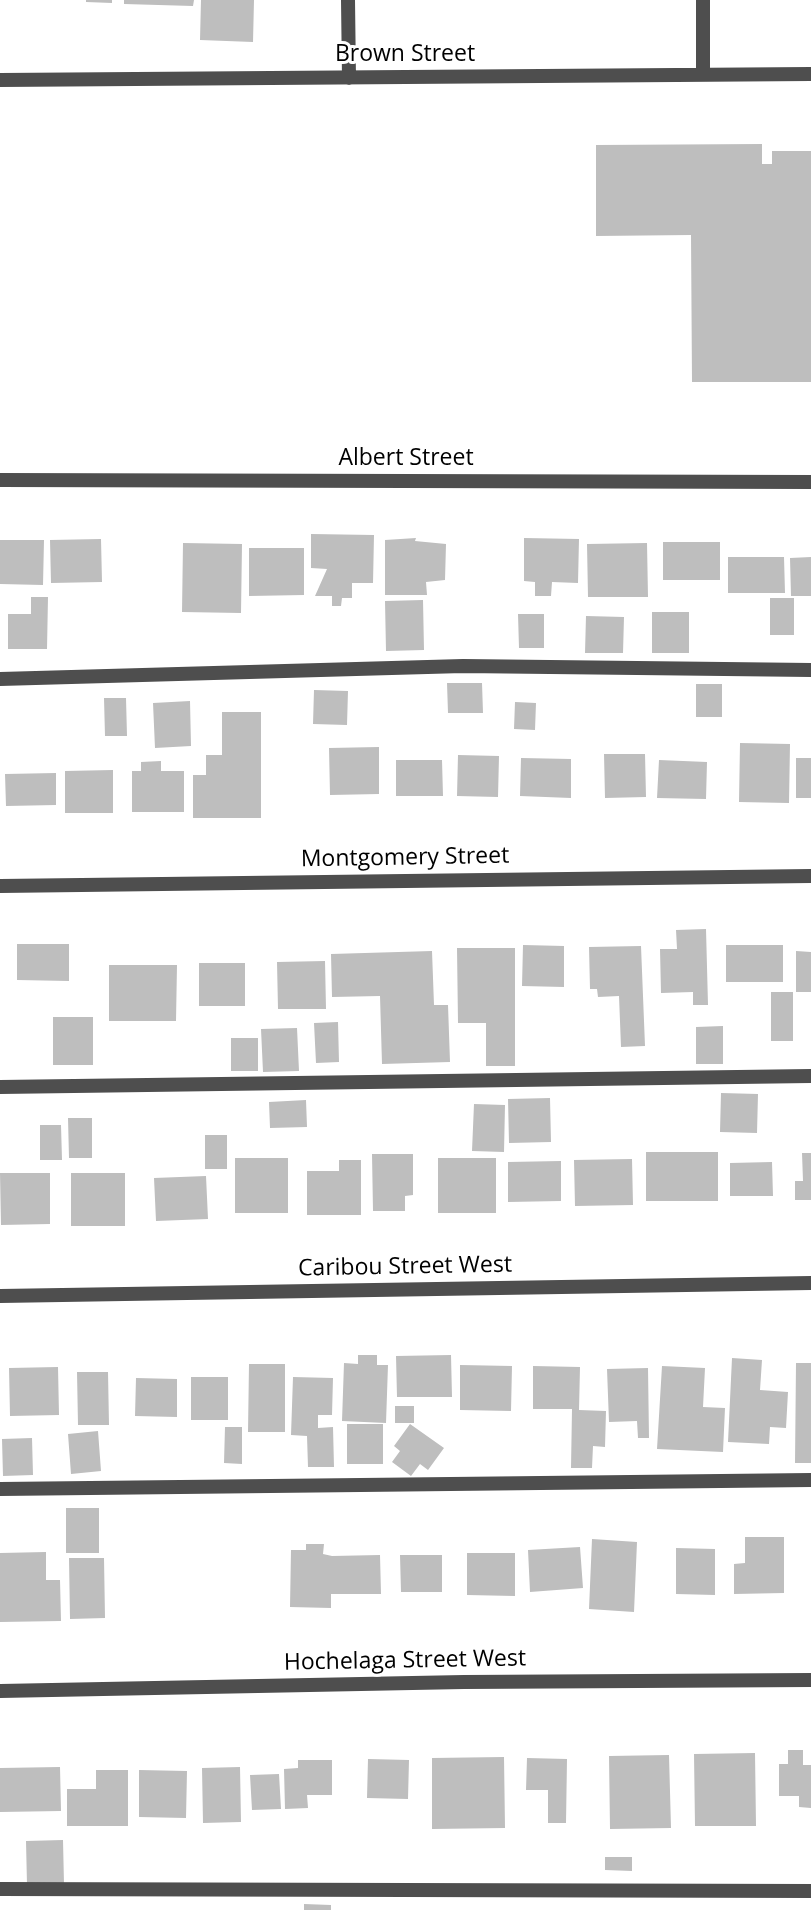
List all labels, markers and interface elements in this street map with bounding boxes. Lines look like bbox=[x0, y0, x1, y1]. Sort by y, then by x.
street label: Brown Street bbox=[335, 40, 475, 68]
street label: Albert Street bbox=[338, 444, 474, 472]
street label: Montgomery Street bbox=[301, 842, 509, 874]
street label: Caribou Street West bbox=[298, 1251, 512, 1283]
street label: Hochelaga Street West bbox=[284, 1645, 526, 1677]

